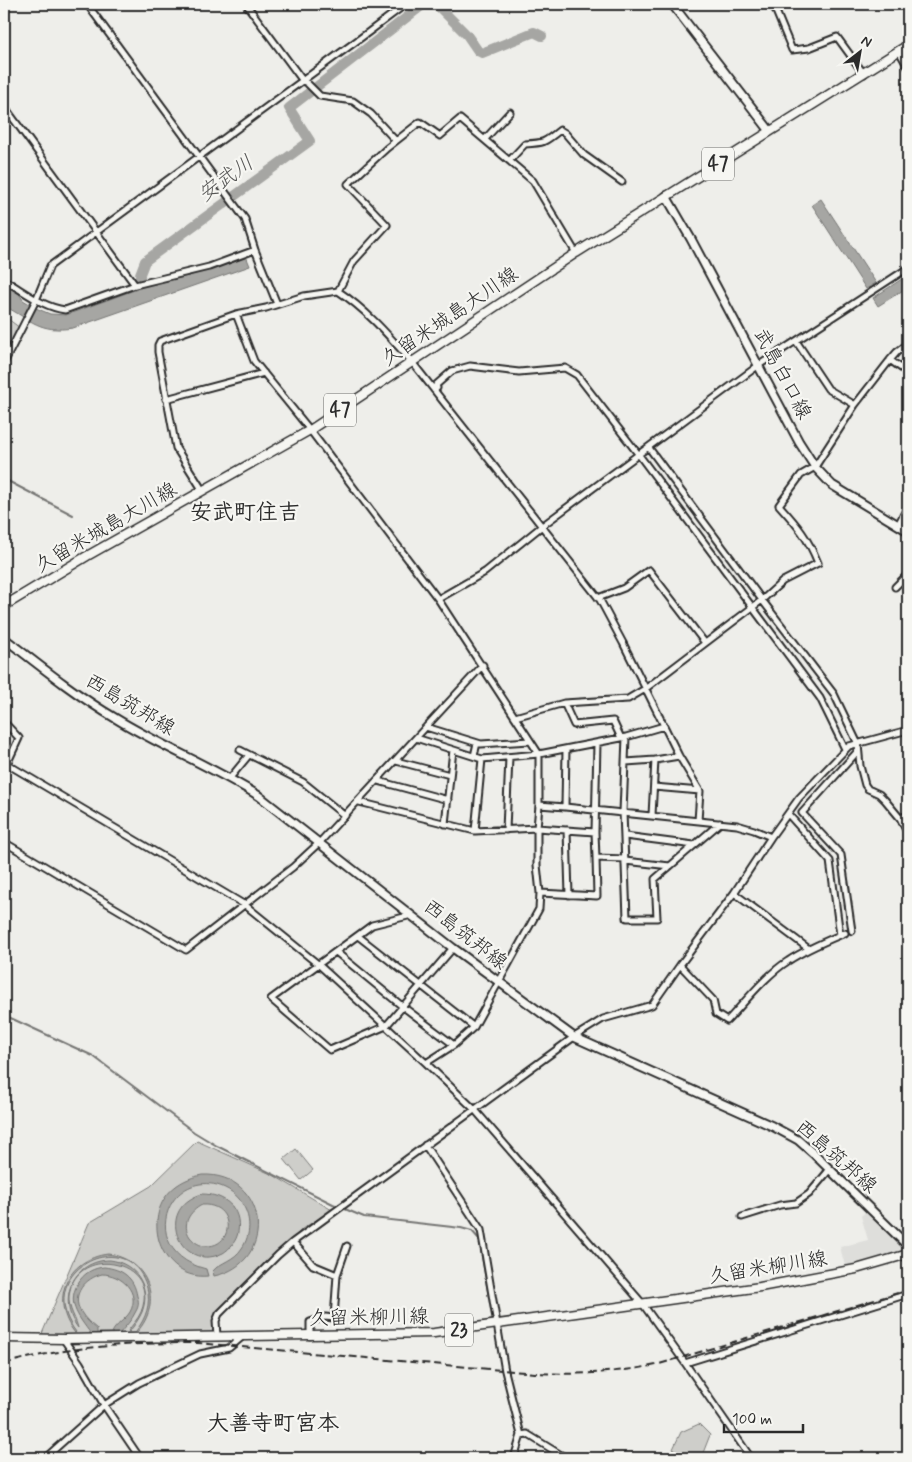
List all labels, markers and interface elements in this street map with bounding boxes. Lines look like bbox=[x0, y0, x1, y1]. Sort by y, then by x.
north arrow bbox=[834, 28, 884, 78]
text: N bbox=[858, 32, 875, 52]
road number: 47 bbox=[702, 147, 734, 180]
water label: 安武川 bbox=[192, 149, 260, 209]
street label: 久留米城島大川線 bbox=[376, 261, 524, 373]
street label: 武島白口線 bbox=[747, 324, 817, 424]
road number: 47 bbox=[324, 394, 356, 426]
street label: 久留米城島大川線 bbox=[30, 476, 182, 580]
district label: 安武町住吉 bbox=[190, 499, 300, 527]
street label: 西島筑邦線 bbox=[80, 668, 180, 742]
street label: 西島筑邦線 bbox=[417, 894, 513, 976]
street label: 西島筑邦線 bbox=[789, 1114, 883, 1200]
street label: 久留米柳川線 bbox=[707, 1245, 829, 1291]
street label: 久留米柳川線 bbox=[309, 1303, 429, 1333]
road number: 23 bbox=[445, 1314, 473, 1346]
scale bar bbox=[724, 1402, 803, 1434]
district label: 大善寺町宮本 bbox=[207, 1410, 339, 1438]
text: 100 m bbox=[732, 1410, 772, 1430]

